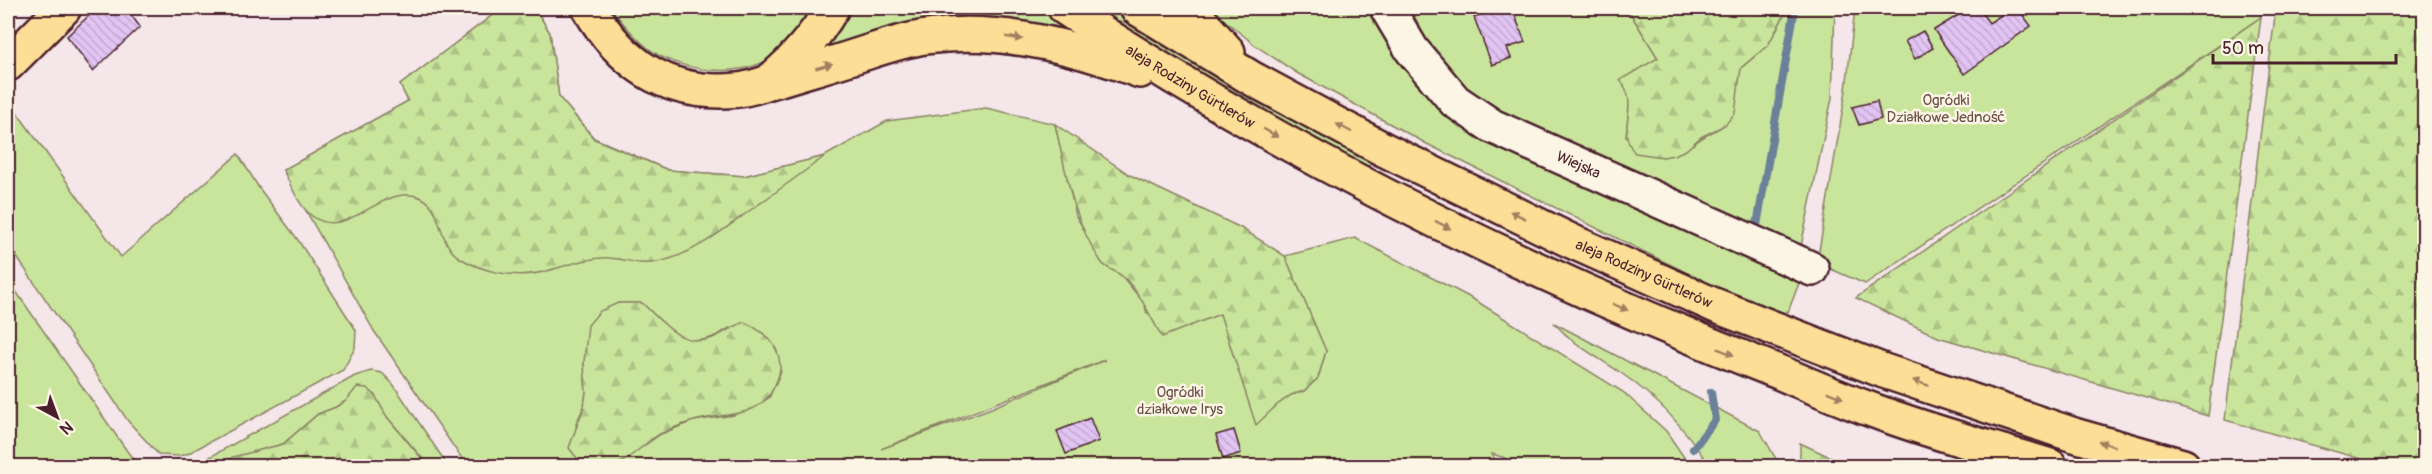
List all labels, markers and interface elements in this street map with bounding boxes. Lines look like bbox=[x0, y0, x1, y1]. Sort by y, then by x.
scale bar bbox=[2213, 27, 2396, 65]
one-way arrow bbox=[1005, 33, 1024, 42]
text: 50 m bbox=[2222, 37, 2264, 60]
street label: aleja Rodziny Gürtlerów bbox=[1122, 40, 1259, 133]
one-way arrow bbox=[815, 61, 833, 70]
park label: Ogródki Działkowe Jedność bbox=[1887, 91, 2006, 127]
one-way arrow bbox=[1335, 123, 1353, 133]
one-way arrow bbox=[1263, 127, 1280, 137]
street label: Wiejska bbox=[1553, 147, 1604, 183]
one-way arrow bbox=[1510, 210, 1527, 220]
one-way arrow bbox=[1435, 220, 1452, 229]
street label: aleja Rodziny Gürtlerów bbox=[1573, 235, 1715, 313]
one-way arrow bbox=[1611, 303, 1628, 312]
one-way arrow bbox=[1718, 347, 1736, 357]
one-way arrow bbox=[1912, 378, 1930, 388]
park label: Ogródki działkowe Irys bbox=[1137, 383, 1223, 419]
north arrow bbox=[27, 387, 87, 447]
one-way arrow bbox=[1826, 390, 1844, 400]
text: N bbox=[55, 416, 77, 439]
one-way arrow bbox=[2097, 439, 2115, 448]

